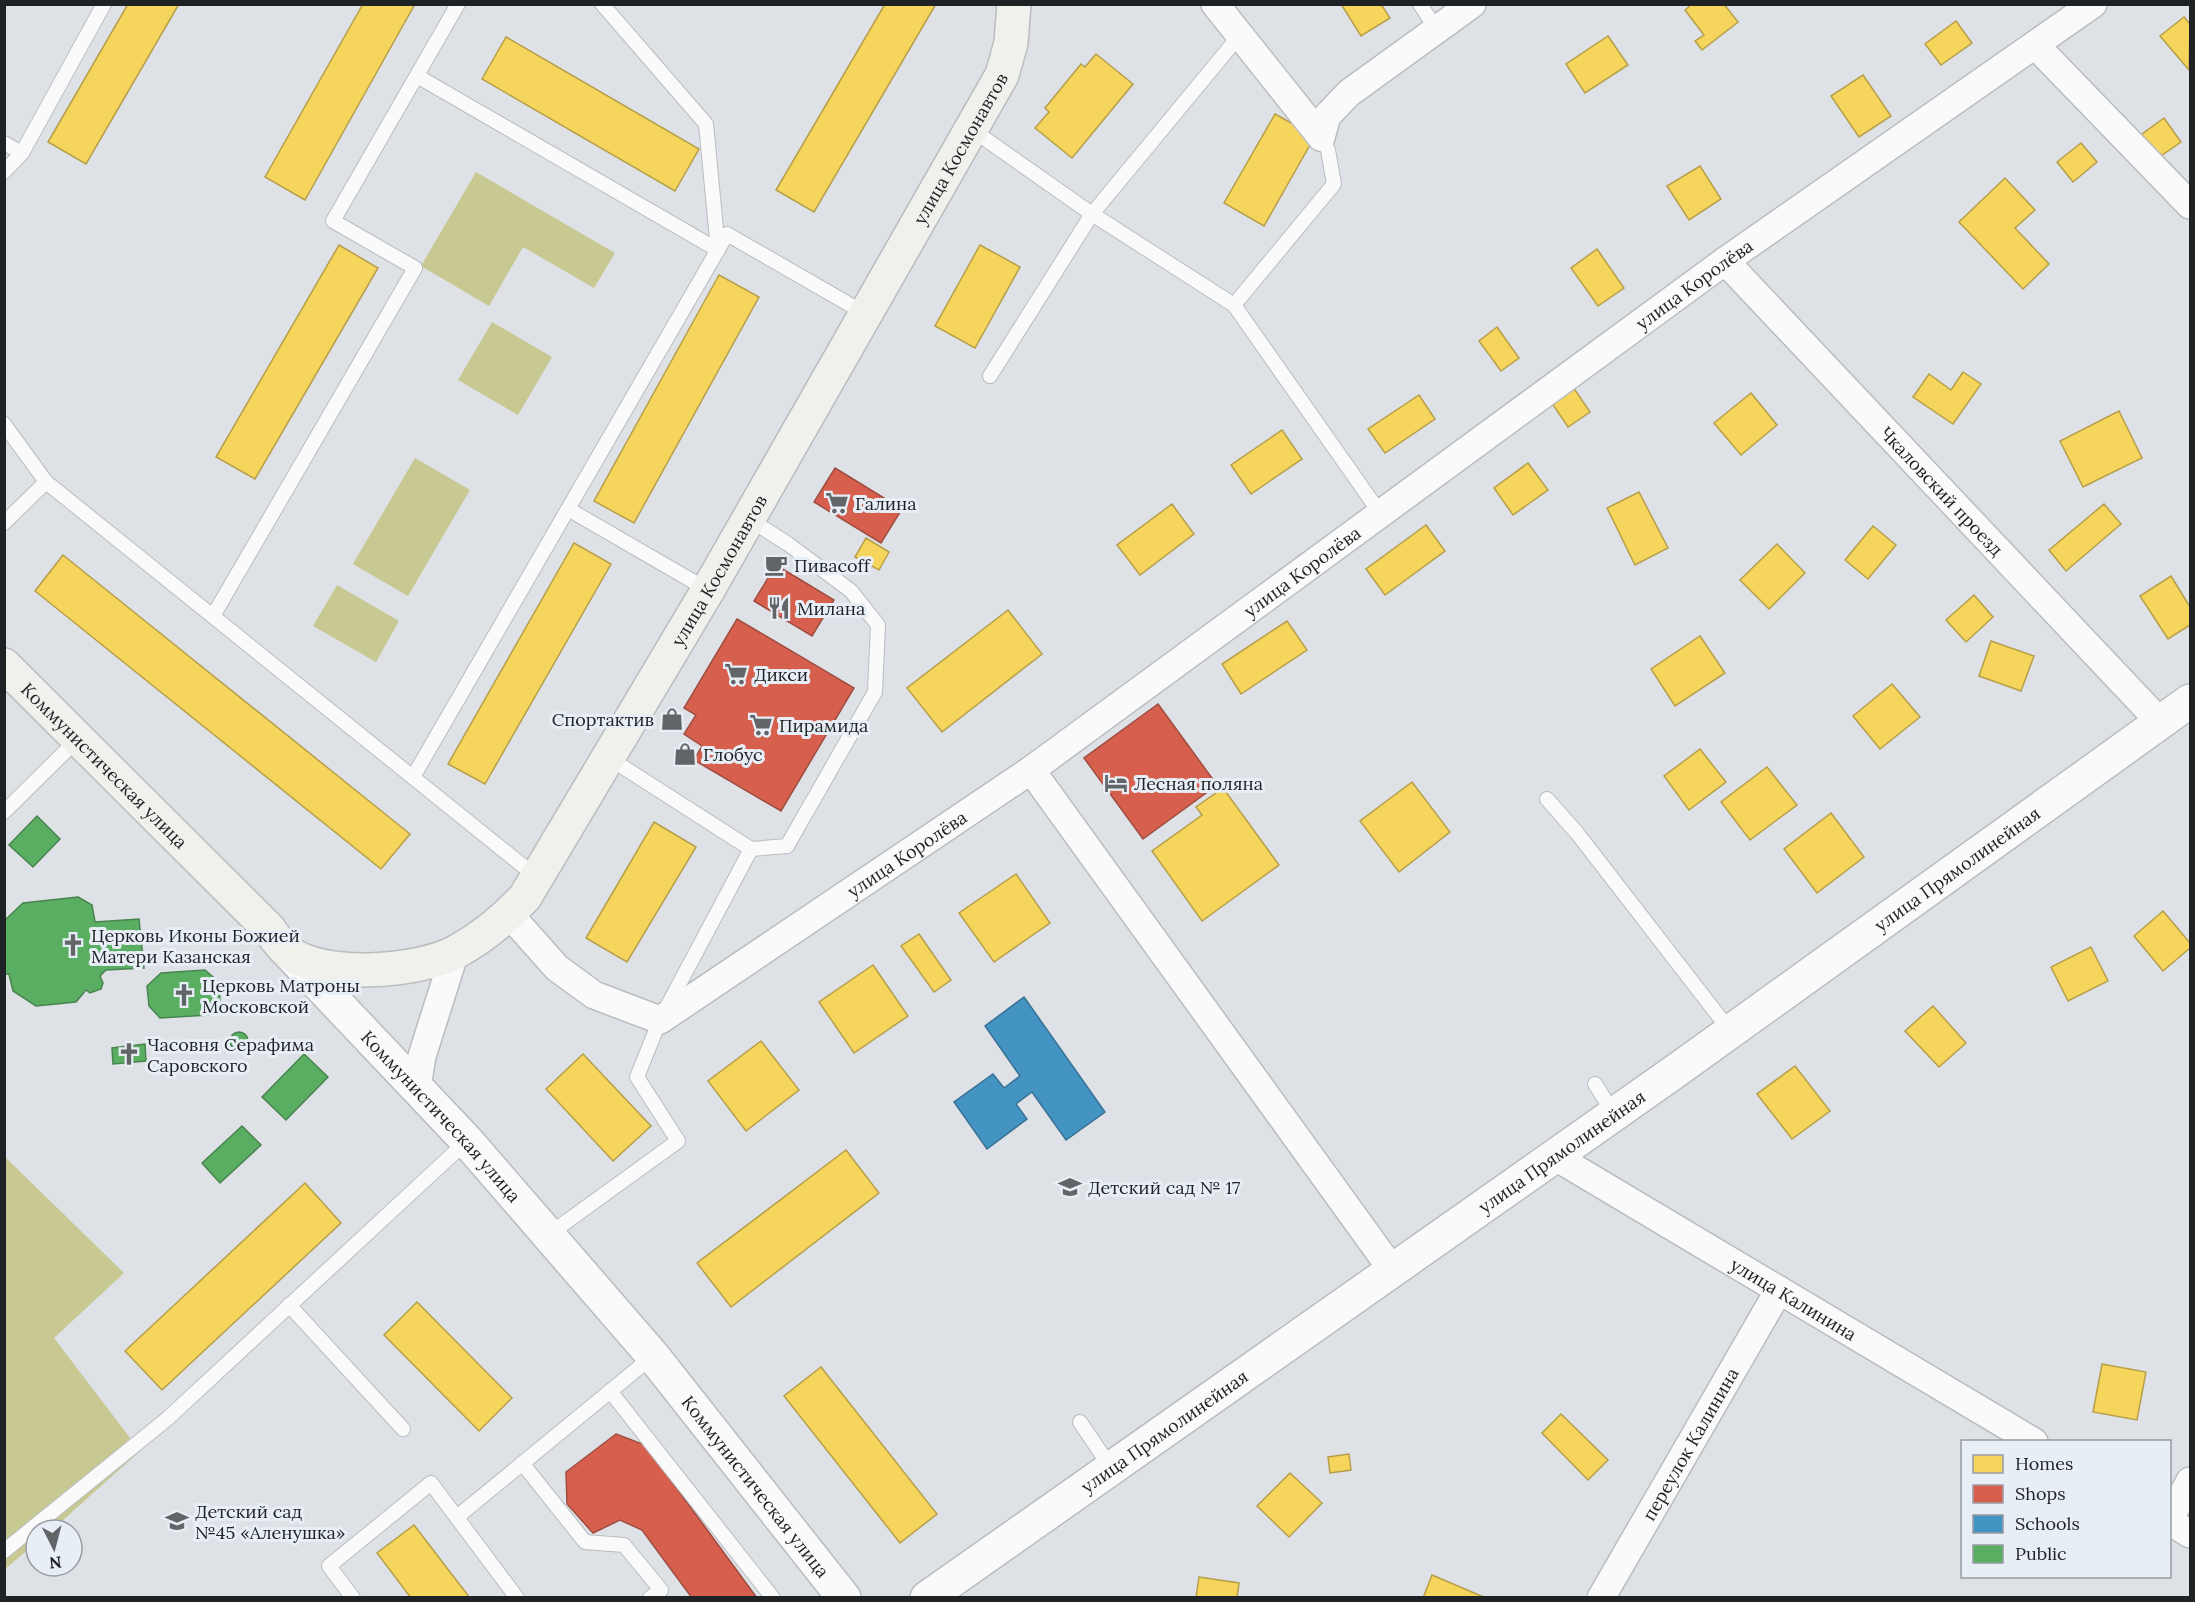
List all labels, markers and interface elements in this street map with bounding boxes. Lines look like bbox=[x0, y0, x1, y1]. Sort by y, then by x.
street label: улица Космонавтов bbox=[908, 68, 1012, 229]
street label: улица Королёва bbox=[1631, 234, 1757, 334]
street label: Чкаловский проезд bbox=[1875, 421, 2009, 561]
supermarket icon: Галина bbox=[824, 490, 850, 516]
street label: улица Космонавтов bbox=[666, 491, 772, 650]
place label: Галина bbox=[855, 492, 917, 515]
street label: улица Королёва bbox=[1239, 521, 1365, 622]
cafe icon: Пивасоff bbox=[763, 552, 789, 578]
place label: Пивасоff bbox=[794, 554, 872, 577]
restaurant icon: Милана bbox=[766, 595, 792, 621]
place label: Милана bbox=[797, 597, 865, 620]
supermarket icon: Дикси bbox=[723, 661, 749, 687]
place label: Дикси bbox=[754, 663, 808, 686]
street label: Коммунистическая улица bbox=[17, 677, 193, 853]
shop icon: Спортактив bbox=[659, 706, 685, 732]
place label: Спортактив bbox=[552, 708, 654, 731]
supermarket icon: Пирамида bbox=[748, 712, 774, 738]
place label: Пирамида bbox=[779, 714, 868, 737]
shop icon: Глобус bbox=[672, 741, 698, 767]
place label: Глобус bbox=[703, 743, 763, 766]
hotel icon: Лесная поляна bbox=[1103, 770, 1129, 796]
place label: Лесная поляна bbox=[1134, 772, 1263, 795]
street label: улица Прямолинейная bbox=[1869, 801, 2044, 936]
street label: улица Королёва bbox=[842, 805, 971, 902]
place label: Церковь Иконы Божией Матери Казанская bbox=[91, 924, 300, 968]
church icon: Церковь Иконы Божией Матери Казанская bbox=[60, 932, 86, 958]
place label: Церковь Матроны Московской bbox=[202, 974, 360, 1018]
church icon: Церковь Матроны Московской bbox=[171, 982, 197, 1008]
street label: Коммунистическая улица bbox=[357, 1025, 526, 1207]
place label: Часовня Серафима Саровского bbox=[147, 1033, 314, 1077]
church icon: Часовня Серафима Саровского bbox=[116, 1041, 142, 1067]
street label: улица Прямолинейная bbox=[1473, 1085, 1650, 1218]
school or university icon: Детский сад № 17 bbox=[1057, 1174, 1083, 1200]
place label: Детский сад № 17 bbox=[1088, 1176, 1240, 1199]
street label: улица Калинина bbox=[1726, 1252, 1861, 1345]
street label: переулок Калинина bbox=[1637, 1363, 1743, 1524]
street label: улица Прямолинейная bbox=[1076, 1364, 1252, 1498]
street label: Коммунистическая улица bbox=[677, 1391, 835, 1582]
legend bbox=[1961, 1440, 2171, 1578]
text: Homes bbox=[2015, 1452, 2073, 1475]
text: Shops bbox=[2015, 1482, 2066, 1505]
place label: Детский сад №45 «Аленушка» bbox=[195, 1500, 345, 1544]
school or university icon: Детский сад №45 «Аленушка» bbox=[164, 1508, 190, 1534]
text: Schools bbox=[2015, 1512, 2080, 1535]
north arrow bbox=[24, 1518, 84, 1578]
text: Public bbox=[2015, 1542, 2067, 1565]
text: N bbox=[48, 1552, 63, 1574]

